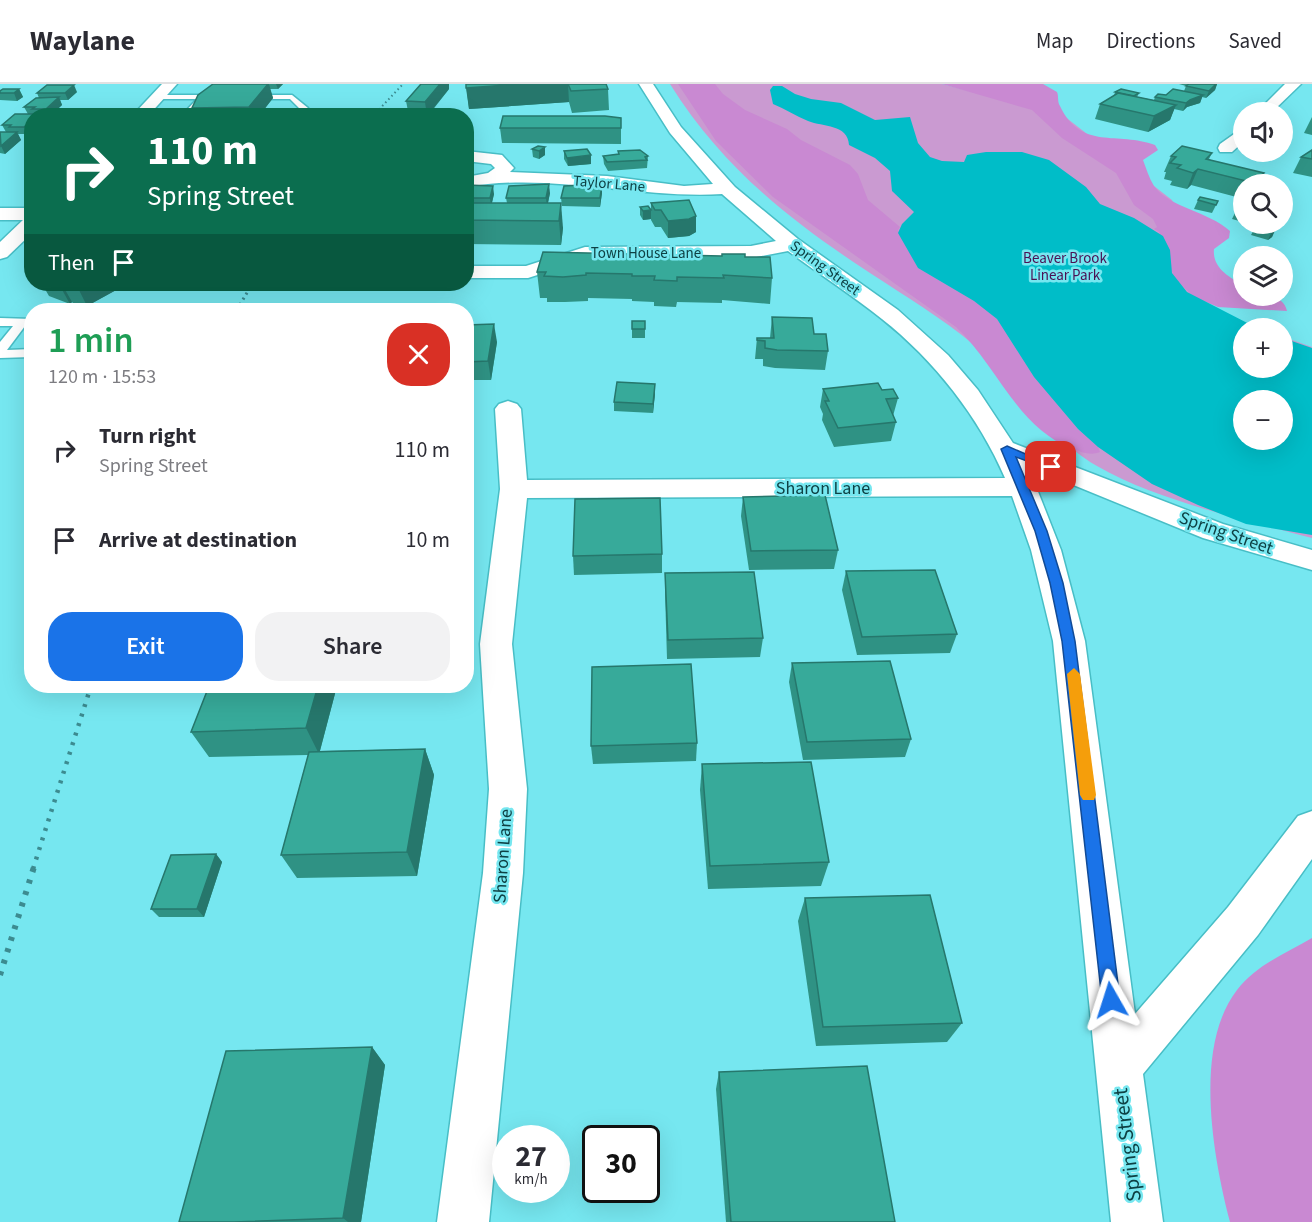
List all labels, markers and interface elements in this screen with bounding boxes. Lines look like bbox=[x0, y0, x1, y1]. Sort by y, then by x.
text: Waylane bbox=[30, 21, 135, 61]
text: Map bbox=[1036, 26, 1074, 56]
text: Directions bbox=[1107, 26, 1195, 56]
text: Saved bbox=[1228, 26, 1282, 56]
map controls bbox=[1233, 102, 1293, 450]
button: sound bbox=[1233, 102, 1293, 162]
text: 110 m bbox=[147, 121, 258, 181]
icon: right bbox=[48, 132, 126, 210]
street label: Taylor Lane bbox=[572, 170, 646, 198]
button: search bbox=[1233, 174, 1293, 234]
text: Spring Street bbox=[147, 177, 294, 216]
street label: Spring Street bbox=[786, 236, 864, 300]
street label: Town House Lane bbox=[591, 243, 701, 264]
icon: arrive bbox=[107, 246, 140, 279]
button: layers bbox=[1233, 246, 1293, 306]
text: Then bbox=[48, 247, 95, 279]
park label: Beaver Brook Linear Park bbox=[1023, 248, 1107, 286]
text: 1 min bbox=[48, 315, 134, 366]
button: + bbox=[1233, 318, 1293, 378]
button: close bbox=[387, 323, 450, 386]
text: 120 m · 15:53 bbox=[48, 363, 156, 391]
button: − bbox=[1233, 390, 1293, 450]
text: Turn right bbox=[99, 420, 196, 452]
icon: right bbox=[48, 434, 81, 467]
text: 110 m bbox=[395, 434, 450, 466]
pin bbox=[1025, 441, 1076, 492]
icon: arrive bbox=[1034, 450, 1067, 483]
text: Spring Street bbox=[99, 452, 208, 480]
street label: Sharon Lane bbox=[776, 476, 870, 501]
street label: Spring Street bbox=[1176, 505, 1276, 561]
icon: arrive bbox=[48, 524, 81, 557]
text: Arrive at destination bbox=[99, 524, 297, 556]
text: 10 m bbox=[405, 524, 450, 556]
button: Exit bbox=[48, 612, 243, 681]
button: Share bbox=[255, 612, 450, 681]
street label: Sharon Lane bbox=[487, 808, 519, 904]
position arrow bbox=[1079, 968, 1143, 1032]
street label: Spring Street bbox=[1105, 1086, 1149, 1204]
speed limit sign: 30 bbox=[582, 1125, 660, 1203]
text: 27 bbox=[515, 1135, 547, 1178]
text: km/h bbox=[514, 1169, 548, 1190]

